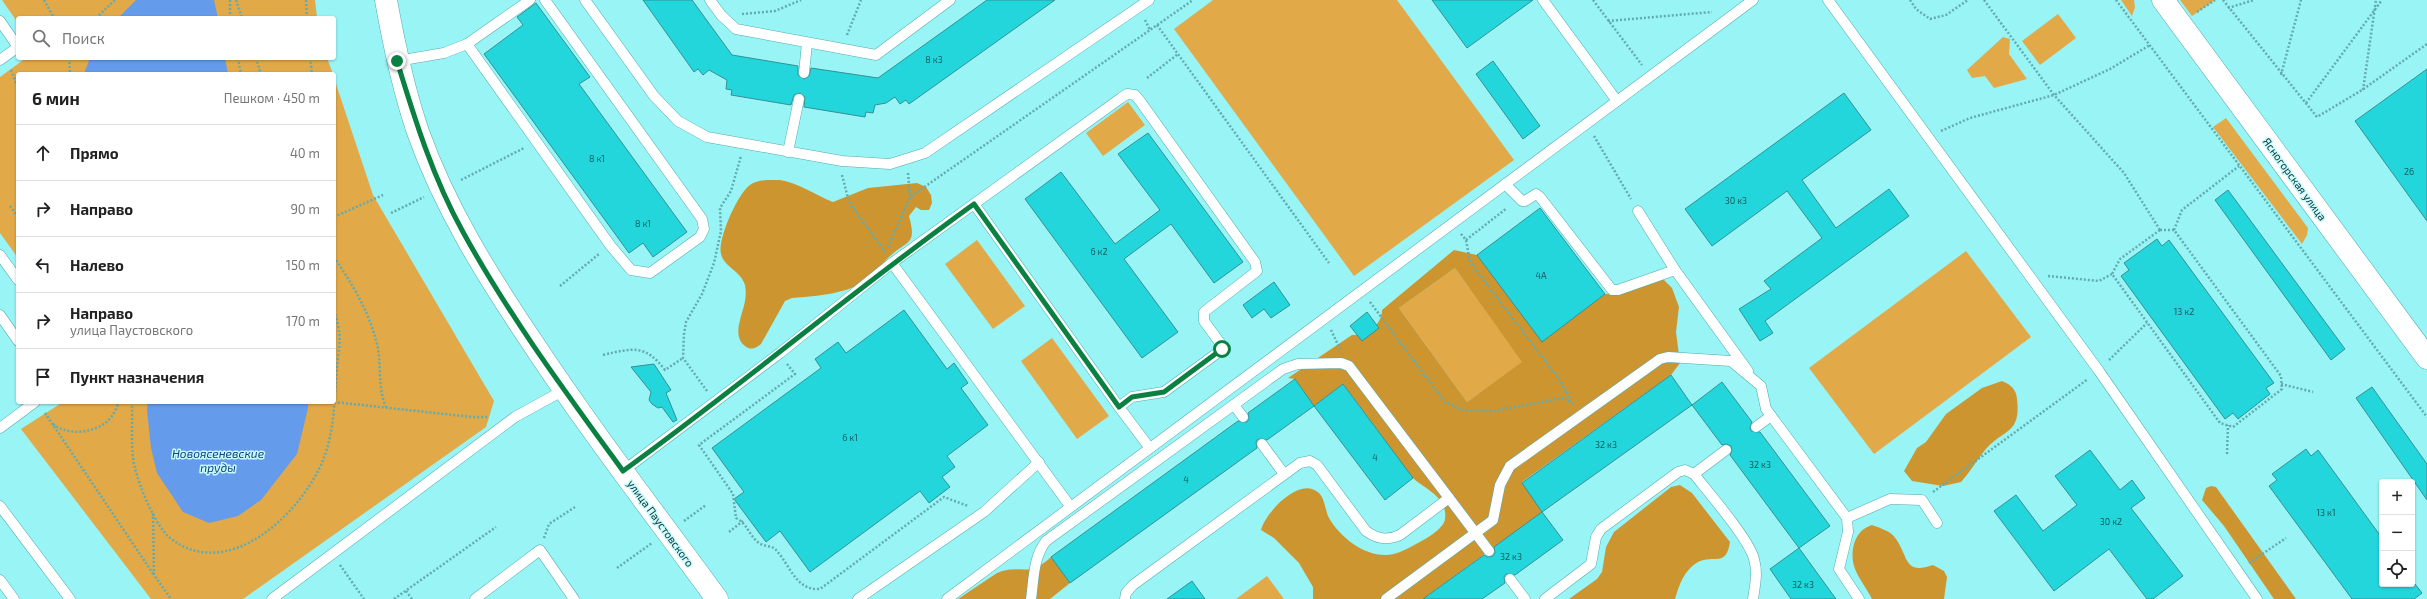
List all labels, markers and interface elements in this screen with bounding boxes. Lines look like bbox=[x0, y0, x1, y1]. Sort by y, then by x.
search box bbox=[16, 16, 336, 60]
icon: search bbox=[30, 27, 52, 49]
text: Поиск bbox=[62, 29, 105, 47]
route end bbox=[388, 52, 406, 70]
house number: 8 к3 bbox=[925, 54, 943, 65]
text: 6 мин bbox=[32, 88, 80, 108]
text: Пешком · 450 m bbox=[224, 90, 320, 106]
street label: Ясногорская улица bbox=[2260, 135, 2329, 223]
icon: ahead bbox=[32, 142, 54, 164]
text: Прямо bbox=[70, 144, 119, 162]
text: 40 m bbox=[290, 145, 320, 161]
house number: 8 к1 bbox=[589, 153, 605, 164]
house number: 26 bbox=[2404, 166, 2414, 177]
house number: 30 к3 bbox=[1725, 195, 1747, 206]
icon: right bbox=[32, 198, 54, 220]
text: Направо bbox=[70, 200, 133, 218]
text: 90 m bbox=[290, 201, 320, 217]
house number: 8 к1 bbox=[635, 218, 651, 229]
house number: 6 к2 bbox=[1090, 246, 1108, 257]
icon: left bbox=[32, 254, 54, 276]
text: Налево bbox=[70, 256, 124, 274]
text: 150 m bbox=[286, 257, 320, 273]
house number: 4А bbox=[1535, 270, 1547, 281]
text: Направо bbox=[70, 304, 133, 322]
house number: 13 к2 bbox=[2174, 306, 2194, 317]
icon: right bbox=[32, 310, 54, 332]
text: 170 m bbox=[286, 313, 320, 329]
text: улица Паустовского bbox=[70, 322, 193, 338]
route start bbox=[1213, 340, 1231, 358]
icon: arrive bbox=[32, 366, 54, 388]
text: Пункт назначения bbox=[70, 368, 204, 386]
house number: 6 к1 bbox=[842, 432, 858, 443]
house number: 32 к3 bbox=[1595, 439, 1617, 450]
water label: Новоясеневские пруды bbox=[172, 446, 265, 474]
house number: 4 bbox=[1372, 452, 1378, 463]
house number: 32 к3 bbox=[1749, 459, 1771, 470]
house number: 4 bbox=[1183, 474, 1189, 485]
street label: улица Паустовского bbox=[624, 477, 697, 570]
map controls bbox=[2379, 479, 2415, 587]
button: + bbox=[2379, 479, 2415, 515]
house number: 13 к1 bbox=[2317, 507, 2336, 518]
button: − bbox=[2379, 515, 2415, 551]
house number: 30 к2 bbox=[2100, 516, 2122, 527]
house number: 32 к3 bbox=[1500, 551, 1522, 562]
button: locate bbox=[2379, 551, 2415, 587]
house number: 32 к3 bbox=[1792, 579, 1814, 590]

